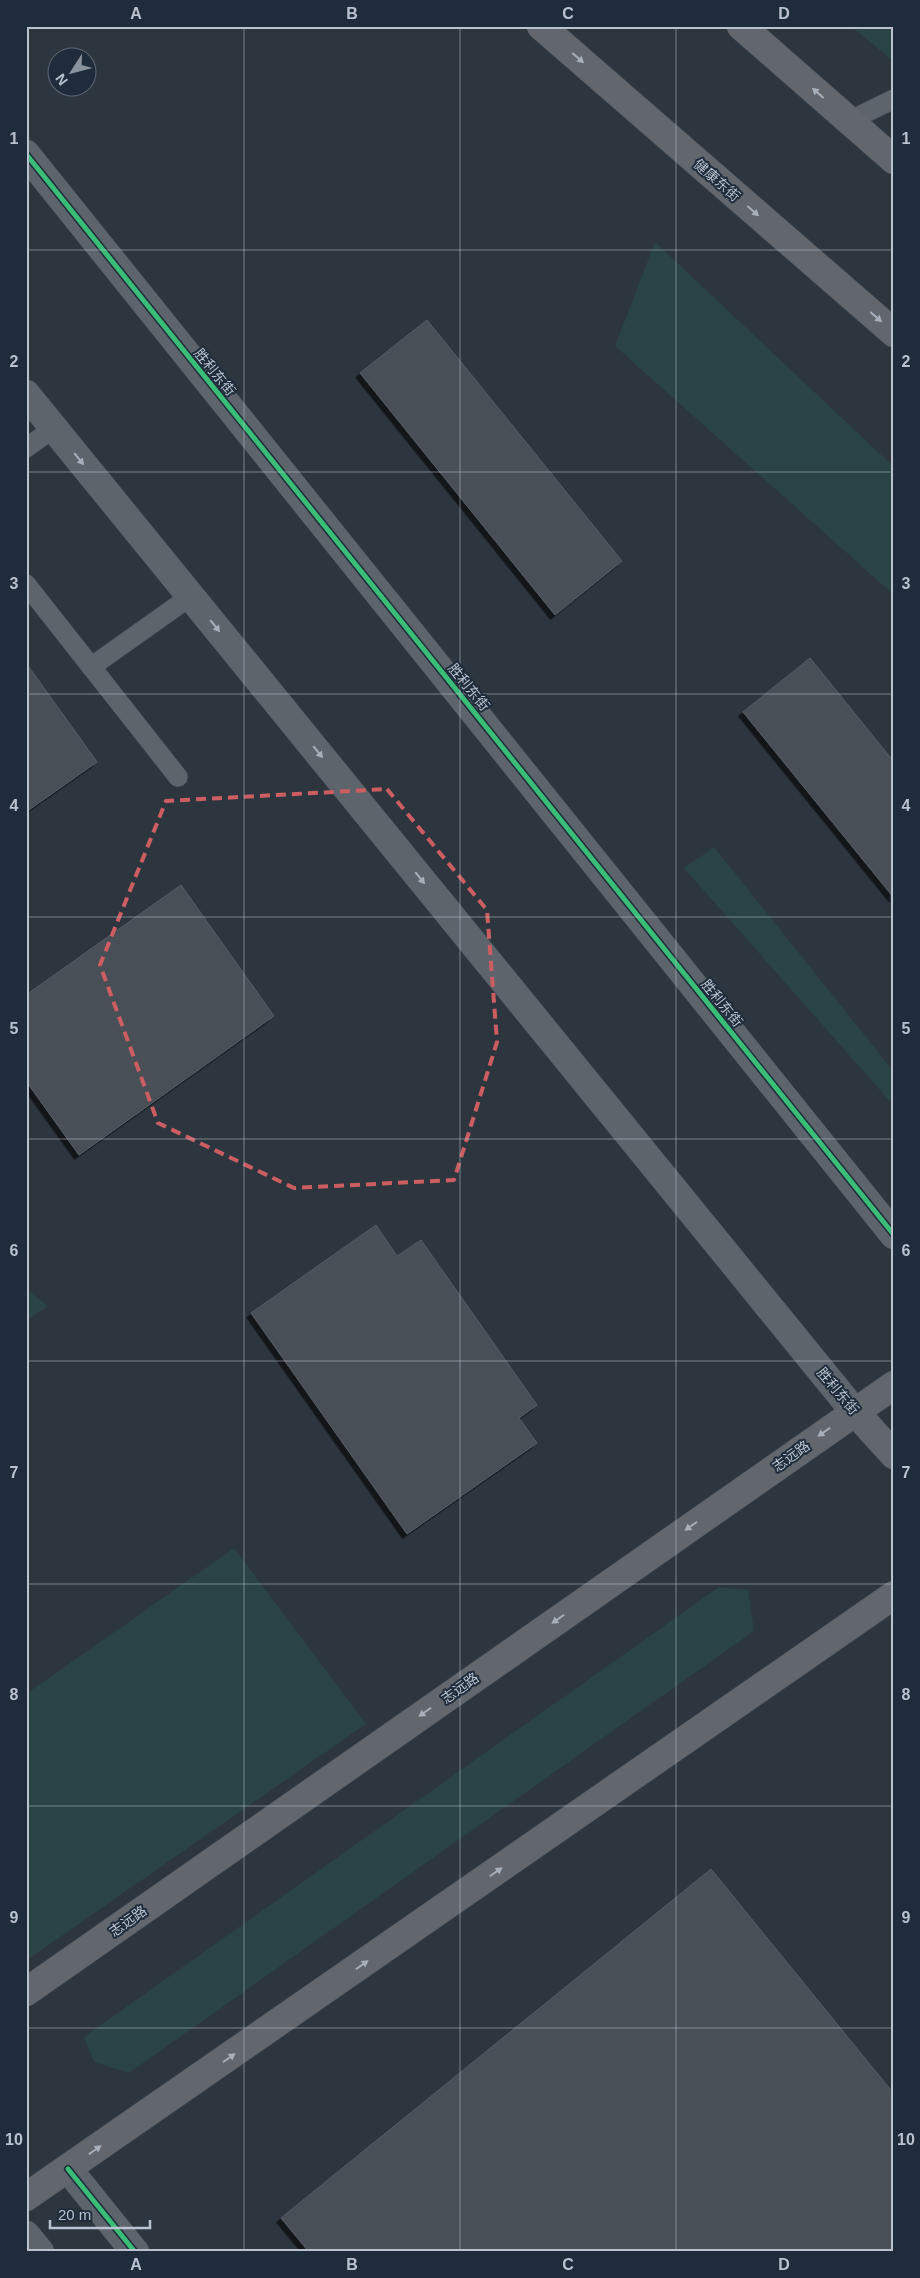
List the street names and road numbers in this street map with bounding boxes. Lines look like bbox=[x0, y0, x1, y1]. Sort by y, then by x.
street label: 健康东街 bbox=[691, 156, 743, 204]
street label: 胜利东街 bbox=[191, 345, 239, 399]
street label: 胜利东街 bbox=[445, 660, 493, 714]
street label: 胜利东街 bbox=[698, 976, 746, 1030]
street label: 胜利东街 bbox=[814, 1364, 862, 1418]
street label: 志远路 bbox=[769, 1437, 813, 1475]
street label: 志远路 bbox=[438, 1669, 482, 1707]
street label: 志远路 bbox=[106, 1902, 150, 1940]

